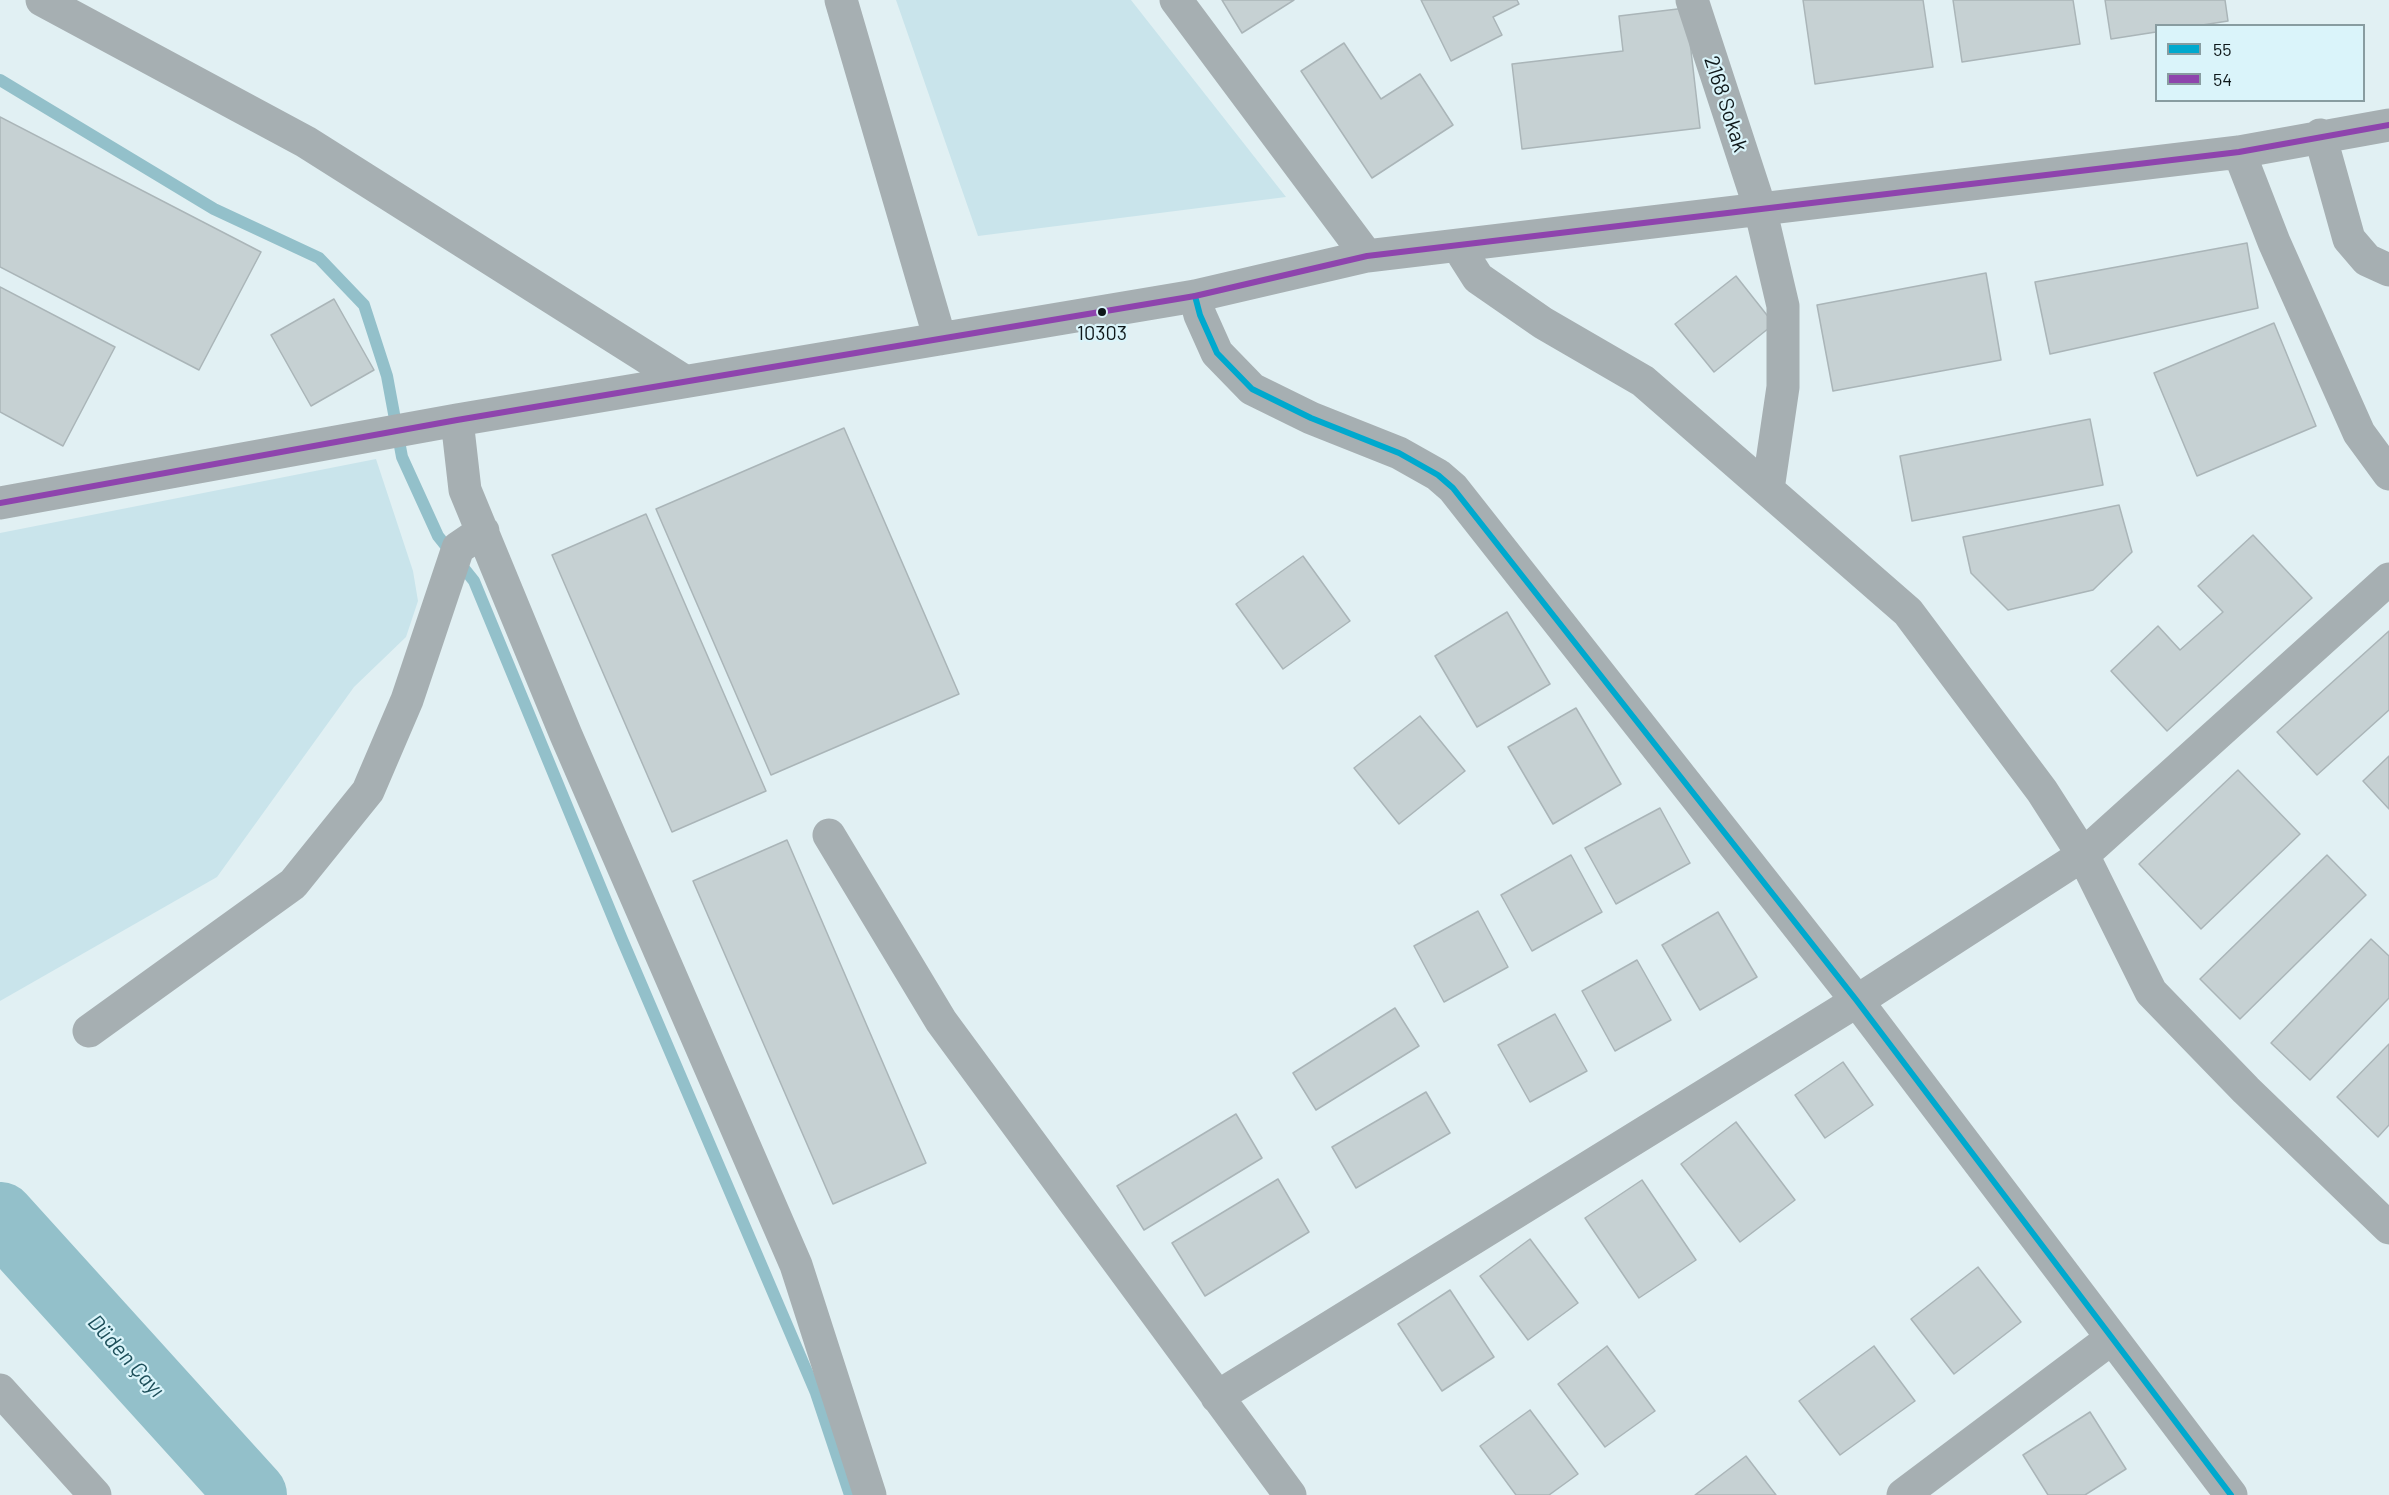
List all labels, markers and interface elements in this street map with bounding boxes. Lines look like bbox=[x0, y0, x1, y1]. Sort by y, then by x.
legend bbox=[2155, 24, 2365, 102]
text: 55 bbox=[2213, 38, 2232, 60]
street label: 2168 Sokak bbox=[1699, 53, 1753, 155]
text: 54 bbox=[2213, 68, 2232, 90]
marker: 10303 bbox=[1096, 306, 1108, 318]
place label: 10303 bbox=[1077, 321, 1127, 345]
water label: Düden Çayı bbox=[82, 1309, 170, 1403]

